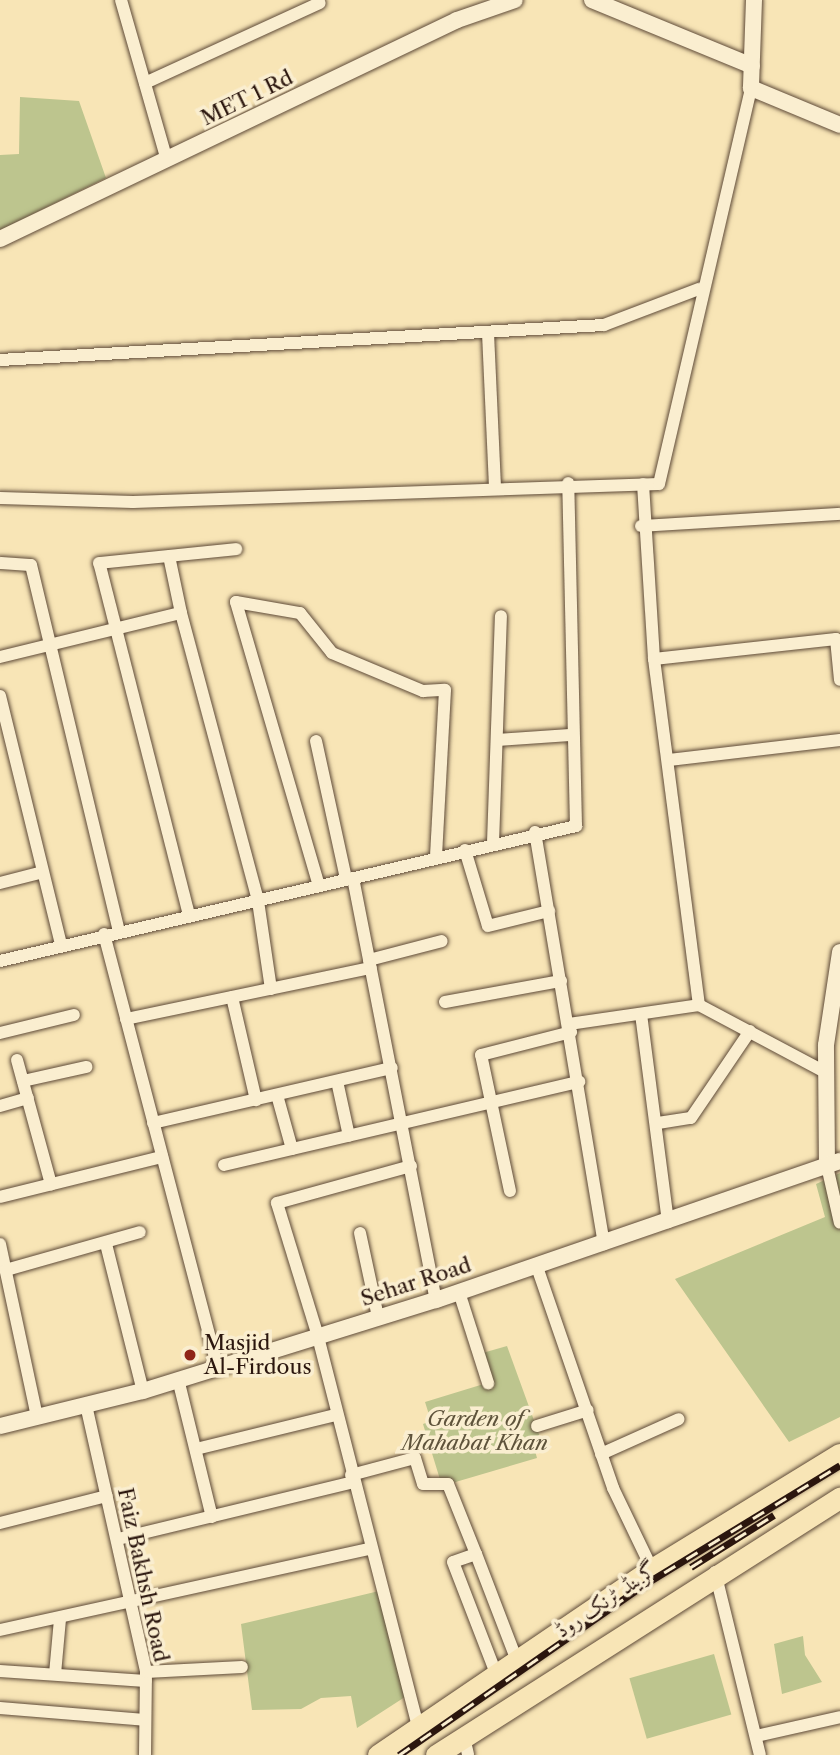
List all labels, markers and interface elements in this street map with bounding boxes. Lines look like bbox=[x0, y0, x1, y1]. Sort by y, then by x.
street label: MET 1 Rd bbox=[197, 65, 297, 131]
street label: Sehar Road bbox=[357, 1252, 475, 1312]
place label: Masjid Al-Firdous bbox=[204, 1330, 312, 1380]
marker: Masjid Al-Firdous bbox=[182, 1347, 198, 1363]
park label: Garden of Mahabat Khan bbox=[402, 1406, 548, 1456]
street label: Faiz Bakhsh Road bbox=[112, 1486, 174, 1664]
street label: گرینڈ ٹرنک روڈ bbox=[550, 1557, 662, 1643]

